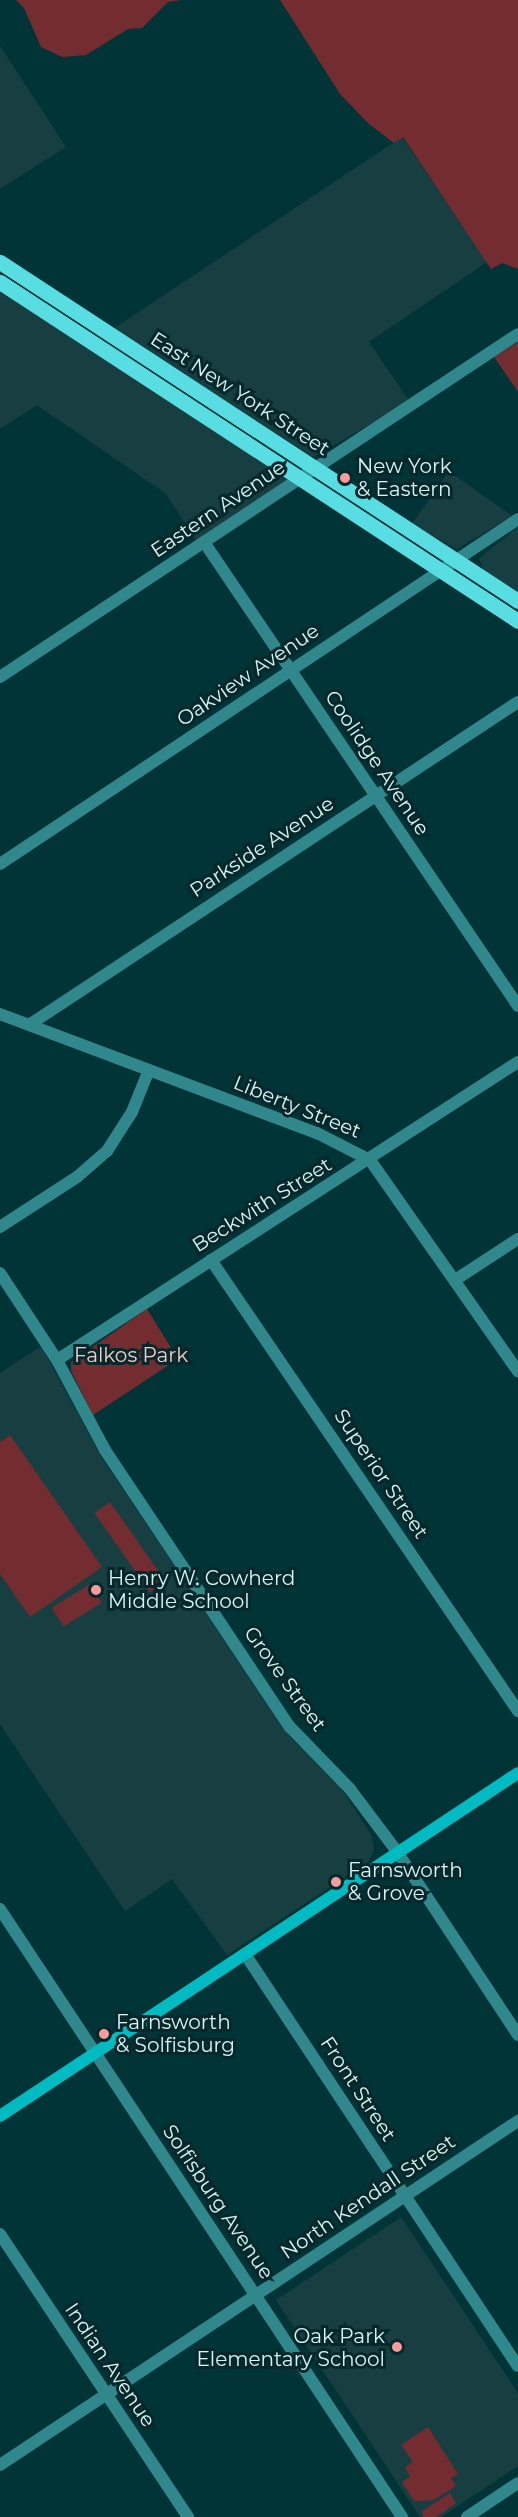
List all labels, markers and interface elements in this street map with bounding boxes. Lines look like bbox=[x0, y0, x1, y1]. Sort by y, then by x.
street label: East New York Street bbox=[146, 327, 334, 461]
place label: New York & Eastern bbox=[357, 454, 452, 501]
street label: Eastern Avenue bbox=[146, 455, 290, 563]
marker: New York & Eastern bbox=[338, 471, 352, 485]
street label: Oakview Avenue bbox=[172, 619, 324, 731]
street label: Coolidge Avenue bbox=[320, 686, 434, 840]
street label: Parkside Avenue bbox=[185, 791, 339, 903]
street label: Liberty Street bbox=[230, 1071, 364, 1143]
street label: Beckwith Street bbox=[188, 1152, 336, 1258]
park label: Falkos Park bbox=[74, 1343, 188, 1367]
street label: Superior Street bbox=[329, 1405, 433, 1543]
place label: Henry W. Cowherd Middle School bbox=[108, 1566, 295, 1613]
marker: Henry W. Cowherd Middle School bbox=[89, 1583, 103, 1597]
street label: Grove Street bbox=[239, 1622, 331, 1736]
place label: Farnsworth & Grove bbox=[348, 1858, 463, 1905]
marker: Farnsworth & Grove bbox=[329, 1875, 343, 1889]
place label: Farnsworth & Solfisburg bbox=[116, 2010, 235, 2057]
marker: Farnsworth & Solfisburg bbox=[97, 2027, 111, 2041]
street label: Front Street bbox=[315, 2032, 401, 2146]
street label: Solfisburg Avenue bbox=[157, 2120, 279, 2284]
street label: North Kendall Street bbox=[276, 2130, 460, 2264]
street label: Indian Avenue bbox=[60, 2298, 160, 2432]
place label: Oak Park Elementary School bbox=[196, 2324, 385, 2371]
marker: Oak Park Elementary School bbox=[390, 2340, 404, 2354]

